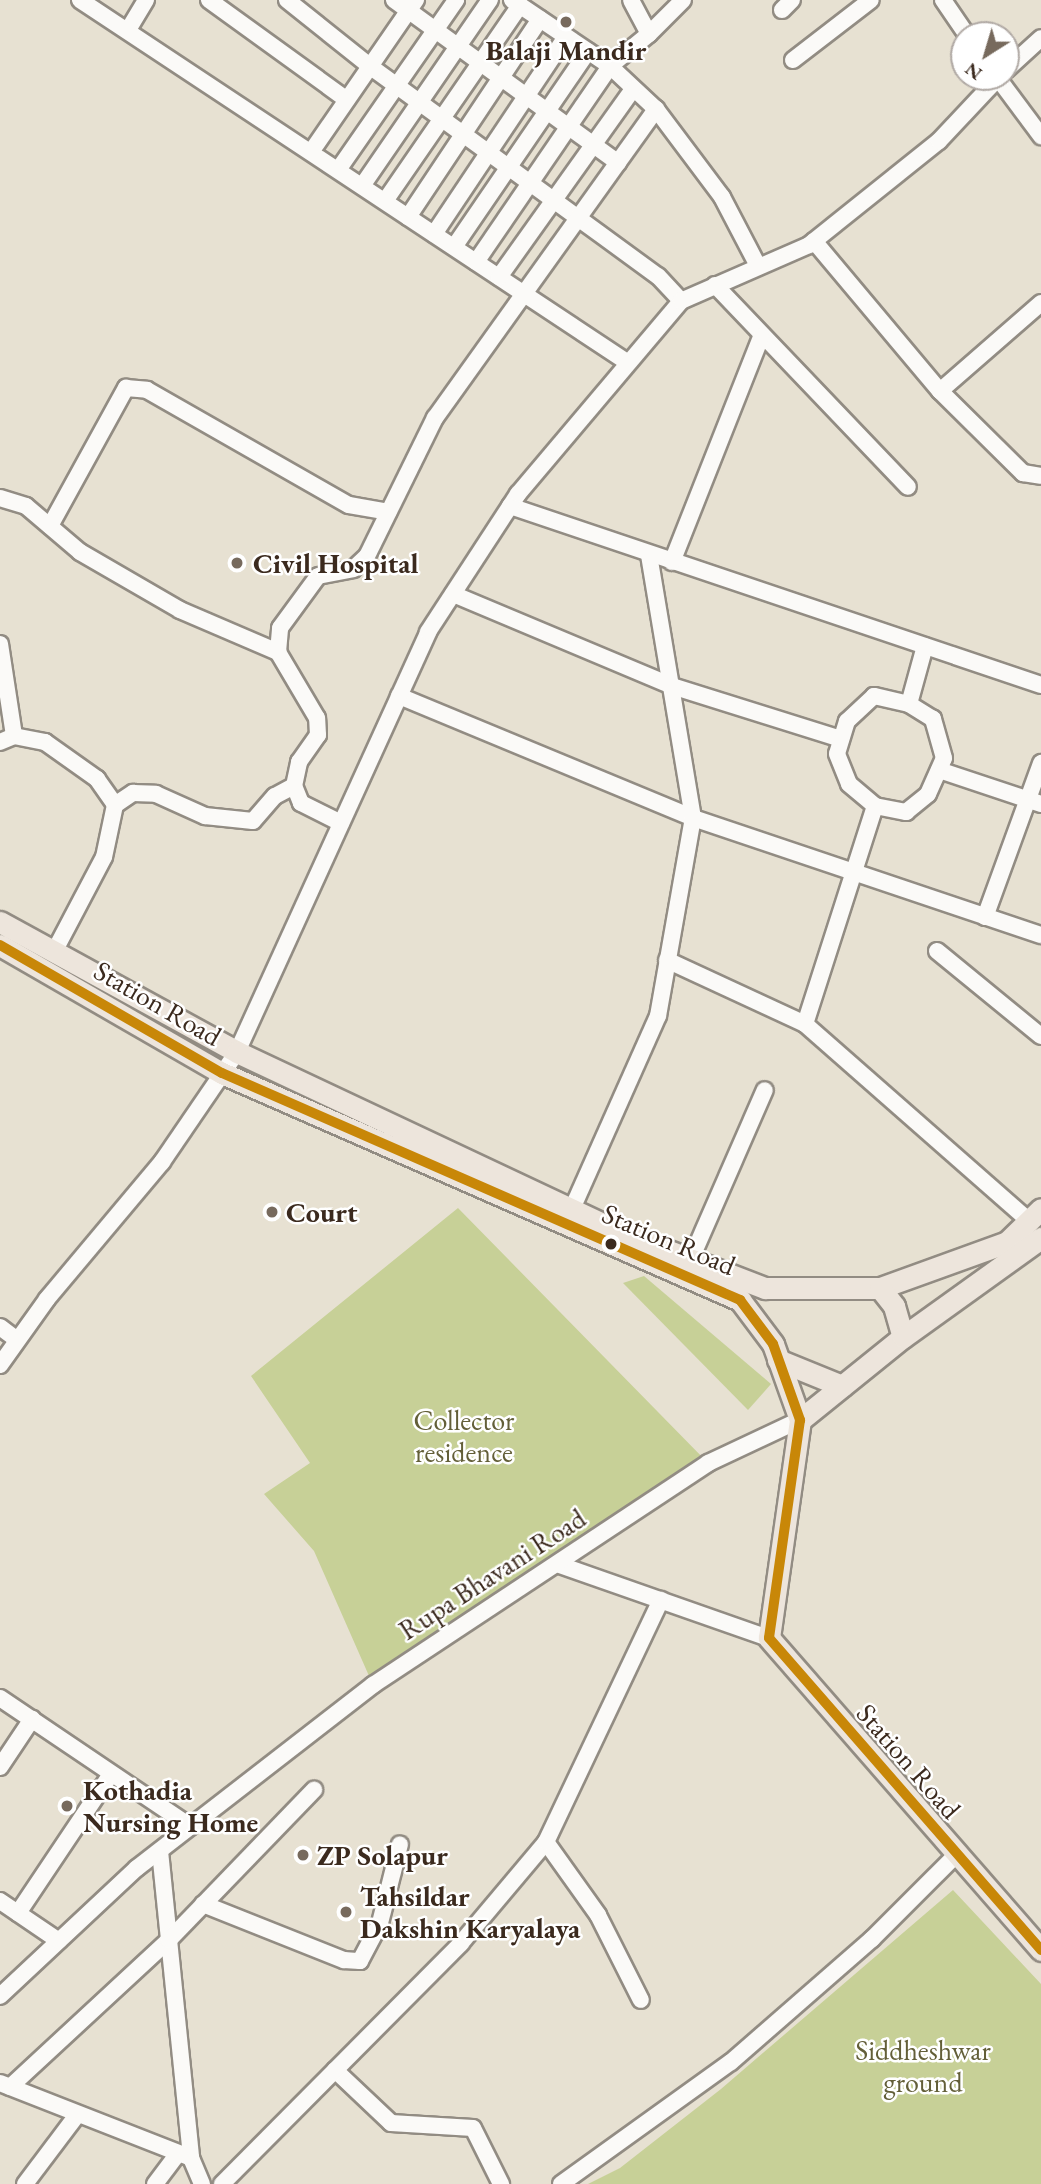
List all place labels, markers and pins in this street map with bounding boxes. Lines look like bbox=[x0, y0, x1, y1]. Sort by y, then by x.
marker: Balaji Mandir bbox=[558, 14, 574, 30]
place label: Balaji Mandir bbox=[486, 33, 646, 67]
place label: Civil Hospital bbox=[253, 546, 419, 580]
marker: Civil Hospital bbox=[227, 553, 247, 573]
place label: Court bbox=[286, 1195, 357, 1229]
marker: Court bbox=[264, 1204, 280, 1220]
unlabelled marker bbox=[604, 1237, 618, 1251]
place label: Kothadia Nursing Home bbox=[83, 1773, 258, 1839]
marker: Kothadia Nursing Home bbox=[57, 1796, 77, 1816]
place label: ZP Solapur bbox=[317, 1838, 448, 1872]
marker: ZP Solapur bbox=[295, 1847, 311, 1863]
place label: Tahsildar Dakshin Karyalaya bbox=[360, 1879, 580, 1945]
marker: Tahsildar Dakshin Karyalaya bbox=[338, 1904, 354, 1920]

